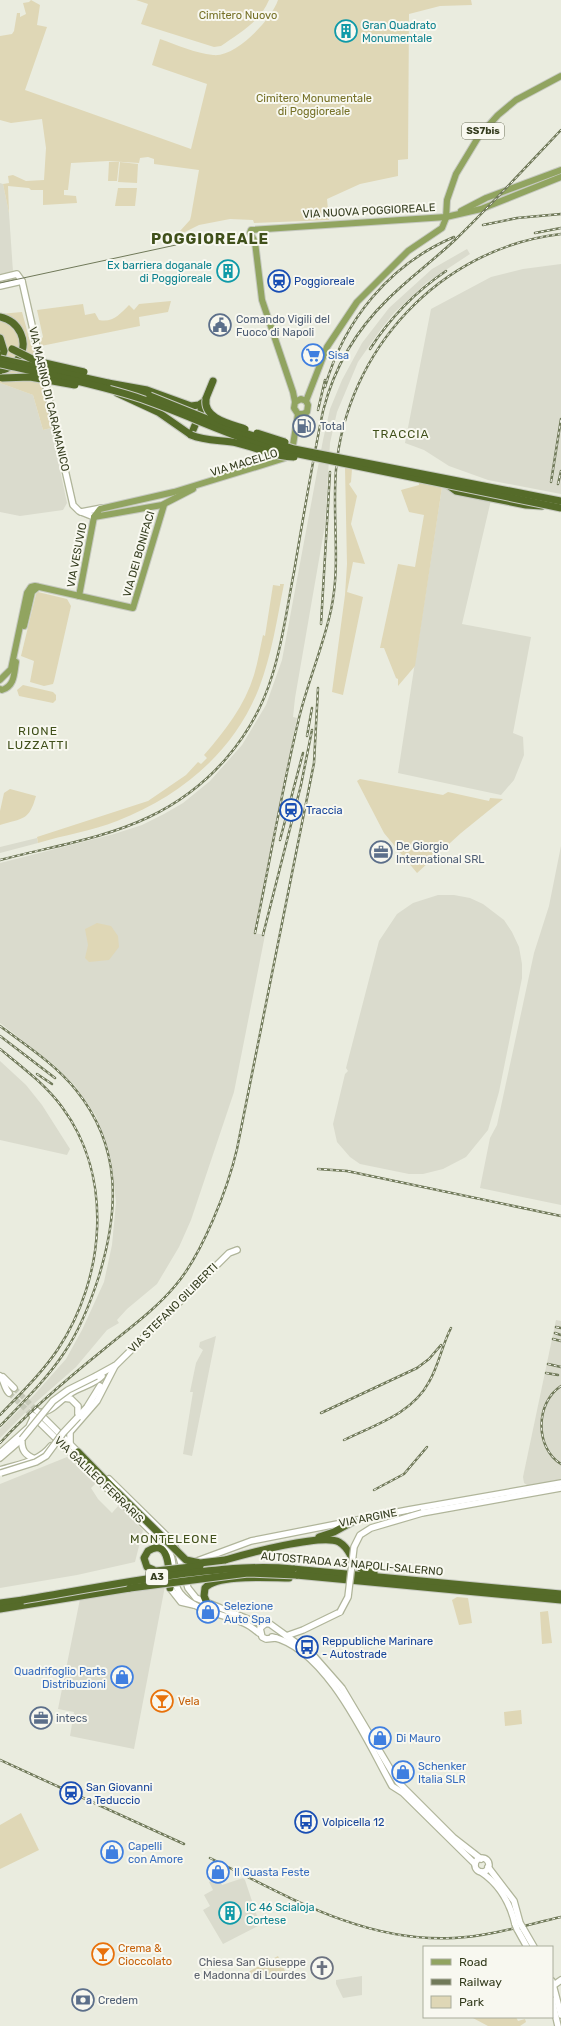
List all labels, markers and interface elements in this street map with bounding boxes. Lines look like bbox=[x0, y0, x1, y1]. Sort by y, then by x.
park label: Cimitero Nuovo bbox=[199, 9, 277, 22]
building icon: Gran Quadrato Monumentale bbox=[333, 18, 359, 44]
place label: Gran Quadrato Monumentale bbox=[362, 19, 436, 45]
park label: Cimitero Monumentale di Poggioreale bbox=[256, 92, 372, 118]
road number: SS7bis bbox=[462, 123, 504, 139]
street label: VIA NUOVA POGGIOREALE bbox=[302, 201, 436, 221]
district label: POGGIOREALE bbox=[151, 230, 269, 248]
building icon: Ex barriera doganale di Poggioreale bbox=[215, 258, 241, 284]
place label: Ex barriera doganale di Poggioreale bbox=[107, 259, 212, 285]
station icon: Poggioreale bbox=[266, 268, 292, 294]
place label: Poggioreale bbox=[294, 275, 355, 288]
public building icon: Comando Vigili del Fuoco di Napoli bbox=[207, 312, 233, 338]
place label: Comando Vigili del Fuoco di Napoli bbox=[236, 313, 330, 339]
street label: VIA MARINO DI CARAMANICO bbox=[26, 325, 72, 473]
supermarket icon: Sisa bbox=[300, 342, 326, 368]
place label: Sisa bbox=[328, 349, 349, 362]
fuel station icon: Total bbox=[291, 413, 317, 439]
place label: Total bbox=[320, 420, 345, 433]
district label: TRACCIA bbox=[373, 427, 430, 441]
street label: VIA MACELLO bbox=[209, 447, 279, 479]
street label: VIA DEI BONIFACI bbox=[121, 509, 157, 599]
street label: VIA VESUVIO bbox=[64, 521, 90, 589]
district label: RIONE LUZZATTI bbox=[7, 724, 69, 752]
station icon: Traccia bbox=[278, 797, 304, 823]
place label: Traccia bbox=[306, 804, 343, 817]
office icon: De Giorgio International SRL bbox=[368, 839, 394, 865]
place label: De Giorgio International SRL bbox=[396, 840, 485, 866]
street label: VIA STEFANO GILIBERTI bbox=[126, 1261, 220, 1355]
street label: VIA GALILEO FERRARIS bbox=[52, 1434, 146, 1526]
street label: VIA ARGINE bbox=[338, 1506, 399, 1530]
district label: MONTELEONE bbox=[130, 1532, 218, 1546]
street label: AUTOSTRADA A3 NAPOLI-SALERNO bbox=[260, 1550, 444, 1578]
road number: A3 bbox=[146, 1569, 168, 1585]
shop icon: Selezione Auto Spa bbox=[195, 1599, 221, 1625]
place label: Selezione Auto Spa bbox=[224, 1600, 273, 1626]
bus stop icon: Reppubliche Marinare - Autostrade bbox=[294, 1634, 320, 1660]
place label: Reppubliche Marinare - Autostrade bbox=[322, 1635, 433, 1661]
shop icon: Quadrifoglio Parts Distribuzioni bbox=[109, 1664, 135, 1690]
place label: Quadrifoglio Parts Distribuzioni bbox=[14, 1665, 106, 1691]
bar icon: Vela bbox=[149, 1688, 175, 1714]
place label: Vela bbox=[178, 1695, 200, 1708]
office icon: intecs bbox=[28, 1705, 54, 1731]
place label: intecs bbox=[56, 1712, 88, 1725]
shop icon: Di Mauro bbox=[367, 1725, 393, 1751]
place label: Di Mauro bbox=[396, 1732, 441, 1745]
shop icon: Schenker Italia SLR bbox=[390, 1759, 416, 1785]
place label: Schenker Italia SLR bbox=[418, 1760, 467, 1786]
station icon: San Giovanni a Teduccio bbox=[58, 1780, 84, 1806]
place label: San Giovanni a Teduccio bbox=[86, 1781, 152, 1807]
bus stop icon: Volpicella 12 bbox=[293, 1809, 319, 1835]
place label: Volpicella 12 bbox=[322, 1816, 384, 1829]
shop icon: Capelli con Amore bbox=[99, 1839, 125, 1865]
place label: Capelli con Amore bbox=[128, 1840, 183, 1866]
shop icon: Il Guasta Feste bbox=[205, 1859, 231, 1885]
place label: Il Guasta Feste bbox=[234, 1866, 310, 1879]
building icon: IC 46 Scialoja Cortese bbox=[217, 1900, 243, 1926]
place label: IC 46 Scialoja Cortese bbox=[246, 1901, 315, 1927]
bar icon: Crema & Cioccolato bbox=[90, 1941, 116, 1967]
place label: Crema & Cioccolato bbox=[118, 1942, 172, 1968]
legend bbox=[423, 1946, 553, 2018]
church icon: Chiesa San Giuseppe e Madonna di Lourdes bbox=[309, 1955, 335, 1981]
text: Road bbox=[459, 1955, 487, 1969]
place label: Chiesa San Giuseppe e Madonna di Lourdes bbox=[194, 1956, 306, 1982]
text: Railway bbox=[459, 1975, 502, 1989]
bank icon: Credem bbox=[70, 1987, 96, 2013]
place label: Credem bbox=[98, 1994, 138, 2007]
text: Park bbox=[459, 1995, 485, 2009]

